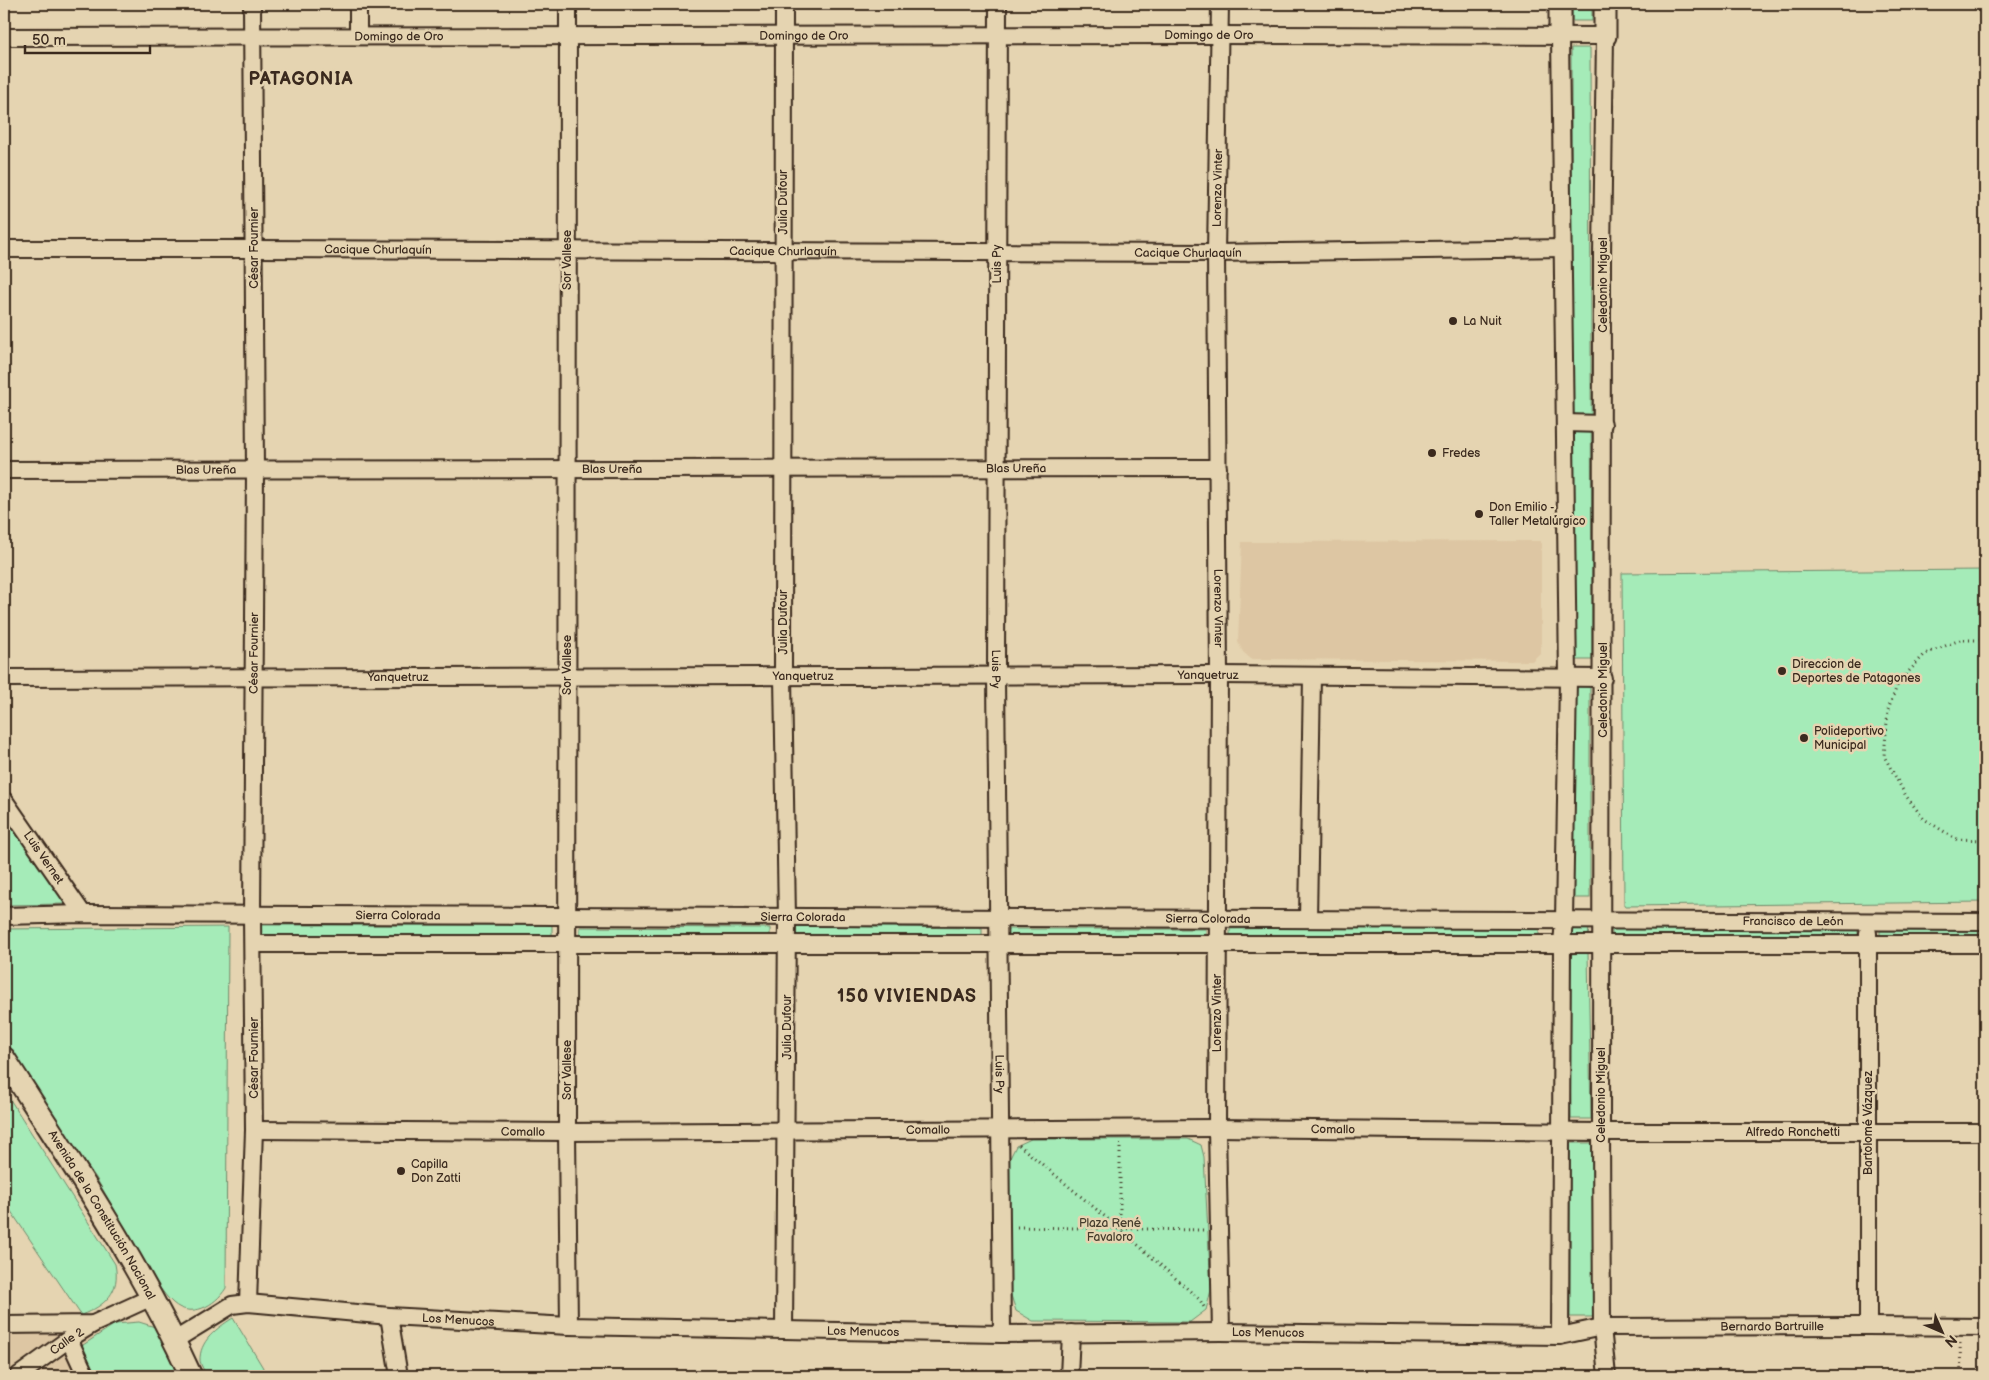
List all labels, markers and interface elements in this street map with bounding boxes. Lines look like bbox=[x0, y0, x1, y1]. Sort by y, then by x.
scale bar bbox=[25, 22, 150, 54]
street label: Domingo de Oro bbox=[1164, 27, 1254, 43]
street label: Domingo de Oro bbox=[759, 28, 849, 43]
street label: Domingo de Oro bbox=[354, 29, 444, 44]
text: 50 m bbox=[32, 31, 66, 50]
district label: PATAGONIA bbox=[248, 69, 354, 90]
street label: Lorenzo Vinter bbox=[1210, 148, 1226, 227]
street label: Julia Dufour bbox=[776, 169, 791, 234]
street label: César Fournier bbox=[247, 207, 262, 289]
street label: Sor Vallese bbox=[560, 230, 575, 290]
street label: Celedonio Miguel bbox=[1596, 237, 1611, 333]
street label: Cacique Churlaquín bbox=[324, 242, 432, 257]
street label: Cacique Churlaquín bbox=[729, 243, 837, 259]
street label: Luis Py bbox=[990, 244, 1005, 284]
street label: Cacique Churlaquín bbox=[1134, 245, 1242, 261]
place label: La Nuit bbox=[1463, 314, 1502, 329]
marker: La Nuit bbox=[1447, 315, 1459, 327]
place label: Fredes bbox=[1442, 446, 1480, 461]
marker: Fredes bbox=[1426, 447, 1438, 459]
street label: Blas Ureña bbox=[582, 461, 642, 477]
street label: Blas Ureña bbox=[986, 461, 1046, 476]
street label: Blas Ureña bbox=[176, 462, 236, 477]
place label: Don Emilio - Taller Metalúrgico bbox=[1489, 500, 1586, 529]
marker: Don Emilio - Taller Metalúrgico bbox=[1473, 508, 1485, 520]
street label: Lorenzo Vinter bbox=[1211, 569, 1226, 648]
street label: Julia Dufour bbox=[776, 589, 791, 654]
street label: César Fournier bbox=[246, 612, 262, 694]
street label: Sor Vallese bbox=[560, 635, 575, 695]
street label: Celedonio Miguel bbox=[1596, 642, 1611, 738]
street label: Luis Py bbox=[988, 649, 1004, 689]
place label: Direccion de Deportes de Patagones bbox=[1792, 657, 1920, 686]
marker: Direccion de Deportes de Patagones bbox=[1776, 665, 1788, 677]
street label: Yanquetruz bbox=[1177, 667, 1239, 683]
street label: Yanquetruz bbox=[772, 668, 834, 684]
street label: Yanquetruz bbox=[367, 669, 429, 685]
place label: Polideportivo Municipal bbox=[1814, 724, 1884, 753]
marker: Polideportivo Municipal bbox=[1798, 732, 1810, 744]
street label: Luis Vernet bbox=[20, 828, 68, 887]
street label: Sierra Colorada bbox=[355, 908, 441, 923]
street label: Sierra Colorada bbox=[760, 909, 846, 925]
street label: Sierra Colorada bbox=[1165, 911, 1251, 926]
street label: Francisco de León bbox=[1742, 913, 1844, 929]
street label: Lorenzo Vinter bbox=[1210, 973, 1225, 1052]
district label: 150 VIVIENDAS bbox=[837, 986, 977, 1007]
street label: Julia Dufour bbox=[780, 994, 795, 1059]
street label: César Fournier bbox=[247, 1017, 262, 1099]
street label: Sor Vallese bbox=[560, 1040, 575, 1100]
street label: Celedonio Miguel bbox=[1594, 1047, 1609, 1143]
street label: Luis Py bbox=[992, 1054, 1007, 1094]
street label: Bartolomé Vázquez bbox=[1861, 1071, 1876, 1175]
street label: Comallo bbox=[1311, 1121, 1355, 1137]
street label: Comallo bbox=[906, 1122, 950, 1137]
street label: Comallo bbox=[501, 1124, 545, 1139]
street label: Alfredo Ronchetti bbox=[1746, 1125, 1840, 1140]
street label: Avenida de la Constitución Nacional bbox=[45, 1127, 159, 1302]
place label: Capilla Don Zatti bbox=[411, 1157, 461, 1186]
marker: Capilla Don Zatti bbox=[395, 1165, 407, 1177]
park label: Plaza René Favaloro bbox=[1079, 1216, 1141, 1245]
north arrow bbox=[1916, 1308, 1966, 1358]
street label: Los Menucos bbox=[422, 1310, 495, 1329]
street label: Bernardo Bartruille bbox=[1720, 1319, 1824, 1334]
street label: Los Menucos bbox=[827, 1323, 900, 1340]
street label: Calle 2 bbox=[47, 1324, 87, 1358]
street label: Los Menucos bbox=[1232, 1325, 1304, 1340]
text: N bbox=[1941, 1331, 1961, 1351]

